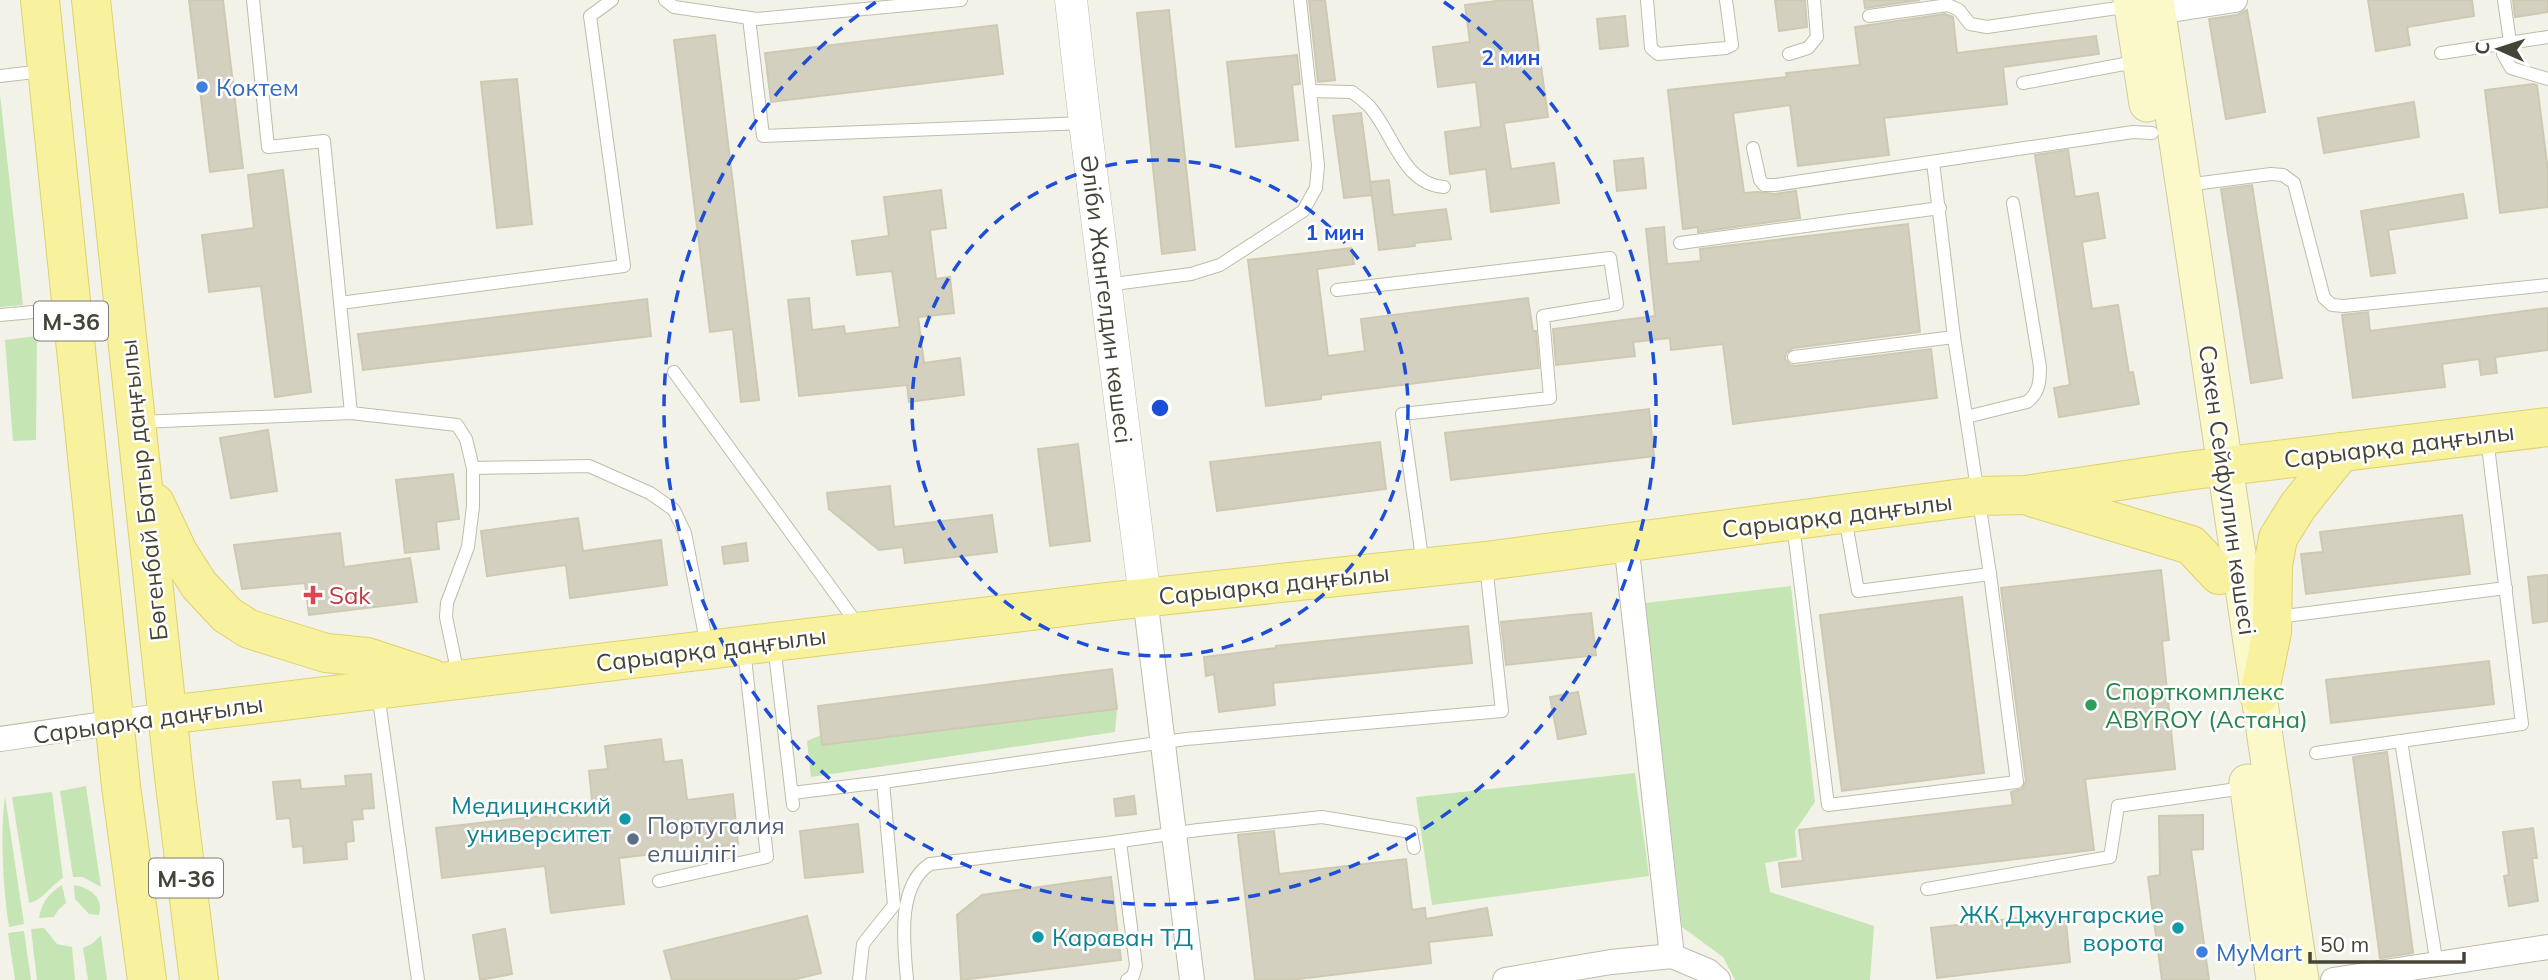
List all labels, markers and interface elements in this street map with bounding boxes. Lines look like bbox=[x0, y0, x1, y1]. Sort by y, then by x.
north arrow bbox=[2464, 14, 2534, 84]
text: С bbox=[2470, 41, 2494, 55]
text: 2 мин bbox=[1482, 44, 1540, 70]
place label: Коктем bbox=[216, 72, 299, 102]
marker: Коктем bbox=[194, 79, 210, 95]
street label: Әліби Жангелдин көшесі bbox=[1074, 153, 1140, 445]
text: 1 мин bbox=[1306, 219, 1364, 245]
road number: M-36 bbox=[34, 302, 108, 340]
street label: Бөгенбай Батыр даңғылы bbox=[112, 338, 174, 642]
street label: Сәкен Сейфуллин көшесі bbox=[2193, 343, 2263, 637]
centre of rings bbox=[1148, 396, 1172, 420]
street label: Сарыарқа даңғылы bbox=[2282, 416, 2516, 474]
street label: Сарыарқа даңғылы bbox=[1720, 486, 1954, 544]
street label: Сарыарқа даңғылы bbox=[1157, 557, 1391, 611]
place label: Sak bbox=[329, 580, 371, 610]
marker: Sak bbox=[303, 585, 323, 605]
street label: Сарыарқа даңғылы bbox=[594, 620, 828, 678]
place label: Спорткомплекс ABYROY (Астана) bbox=[2105, 676, 2308, 734]
street label: Сарыарқа даңғылы bbox=[31, 688, 265, 750]
marker: Спорткомплекс ABYROY (Астана) bbox=[2083, 697, 2099, 713]
place label: Медицинский университет bbox=[451, 790, 611, 848]
place label: Португалия елшілігі bbox=[647, 810, 785, 868]
marker: Медицинский университет bbox=[617, 811, 633, 827]
marker: Португалия елшілігі bbox=[625, 831, 641, 847]
road number: M-36 bbox=[149, 858, 223, 898]
place label: ЖК Джунгарские ворота bbox=[1960, 899, 2164, 957]
marker: ЖК Джунгарские ворота bbox=[2170, 920, 2186, 936]
scale bar bbox=[2310, 920, 2464, 964]
place label: Караван ТД bbox=[1052, 922, 1193, 952]
marker: Караван ТД bbox=[1030, 929, 1046, 945]
text: 50 m bbox=[2320, 931, 2369, 957]
place label: MyMart bbox=[2216, 937, 2302, 967]
marker: MyMart bbox=[2194, 944, 2210, 960]

